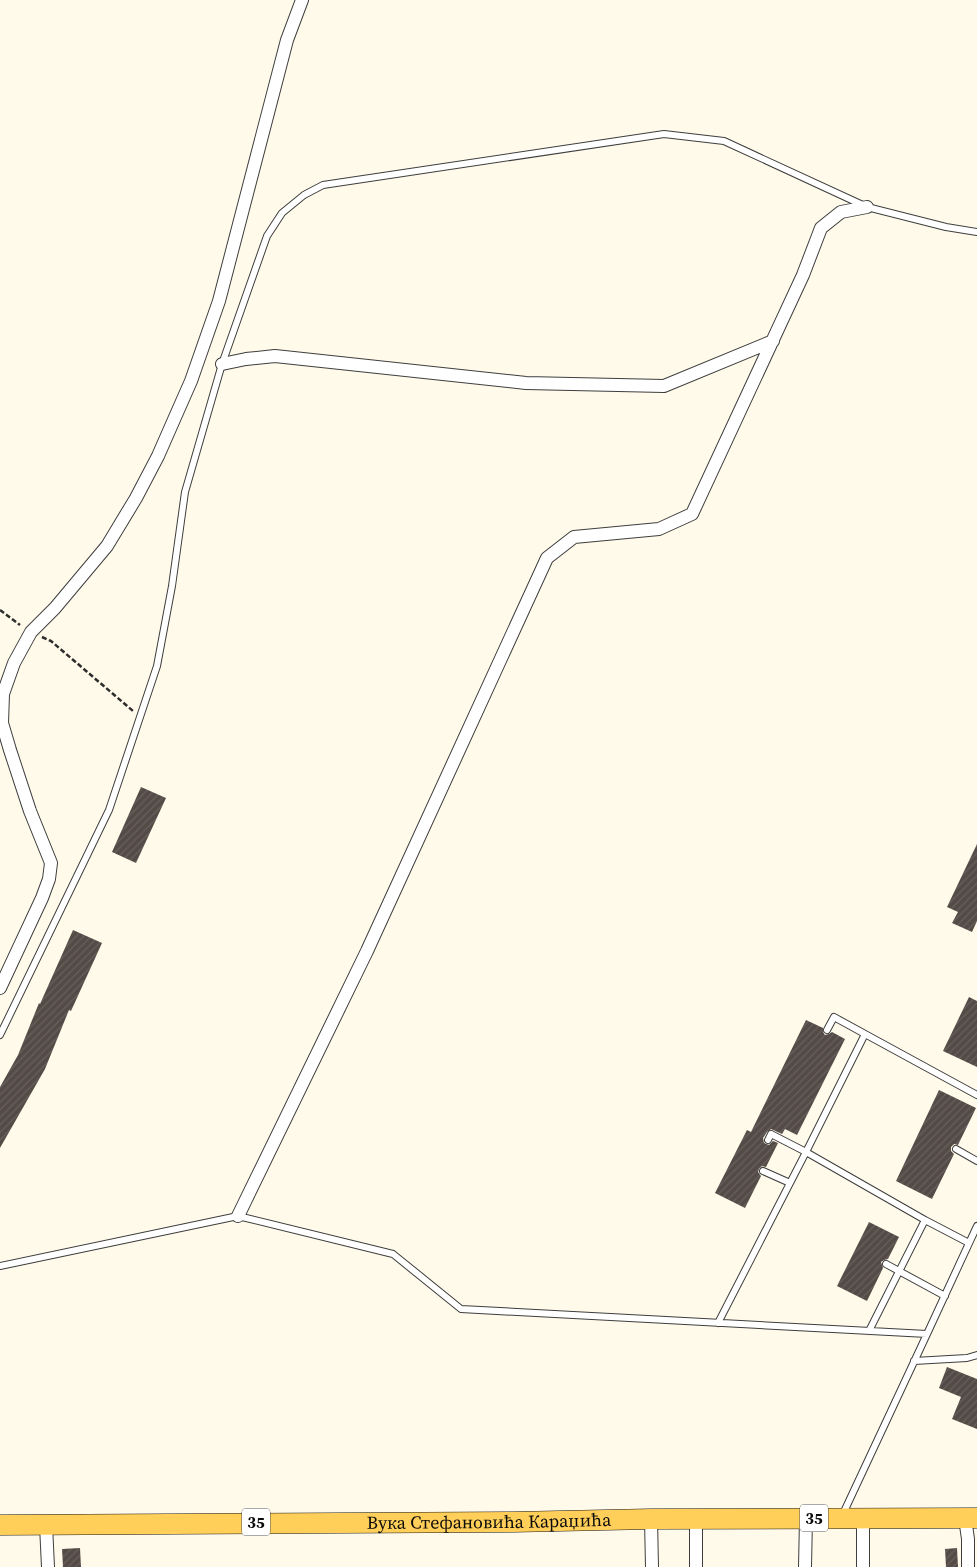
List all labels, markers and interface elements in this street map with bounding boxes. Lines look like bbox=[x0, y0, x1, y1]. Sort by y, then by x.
road number: 35 bbox=[800, 1505, 828, 1532]
street label: Вука Стефановића Караџића bbox=[367, 1507, 612, 1535]
road number: 35 bbox=[242, 1508, 270, 1535]

